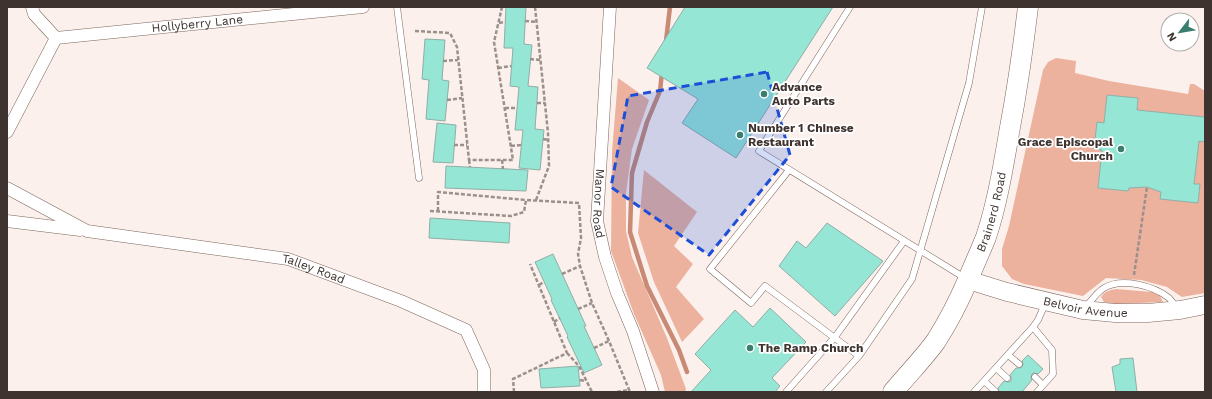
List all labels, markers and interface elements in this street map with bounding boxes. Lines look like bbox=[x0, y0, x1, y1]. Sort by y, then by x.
street label: Hollyberry Lane bbox=[151, 12, 244, 35]
north arrow bbox=[1160, 12, 1200, 52]
text: N bbox=[1164, 30, 1180, 44]
place label: Advance Auto Parts bbox=[772, 80, 836, 108]
marker: Advance Auto Parts bbox=[759, 89, 769, 99]
place label: Number 1 Chinese Restaurant bbox=[748, 121, 854, 149]
marker: Number 1 Chinese Restaurant bbox=[735, 130, 745, 140]
place label: Grace Episcopal Church bbox=[1018, 135, 1113, 163]
marker: Grace Episcopal Church bbox=[1116, 144, 1126, 154]
street label: Manor Road bbox=[590, 168, 608, 240]
street label: Brainerd Road bbox=[974, 171, 1009, 254]
street label: Talley Road bbox=[281, 251, 347, 287]
street label: Belvoir Avenue bbox=[1042, 294, 1128, 320]
place label: The Ramp Church bbox=[758, 341, 863, 355]
marker: The Ramp Church bbox=[745, 343, 755, 353]

